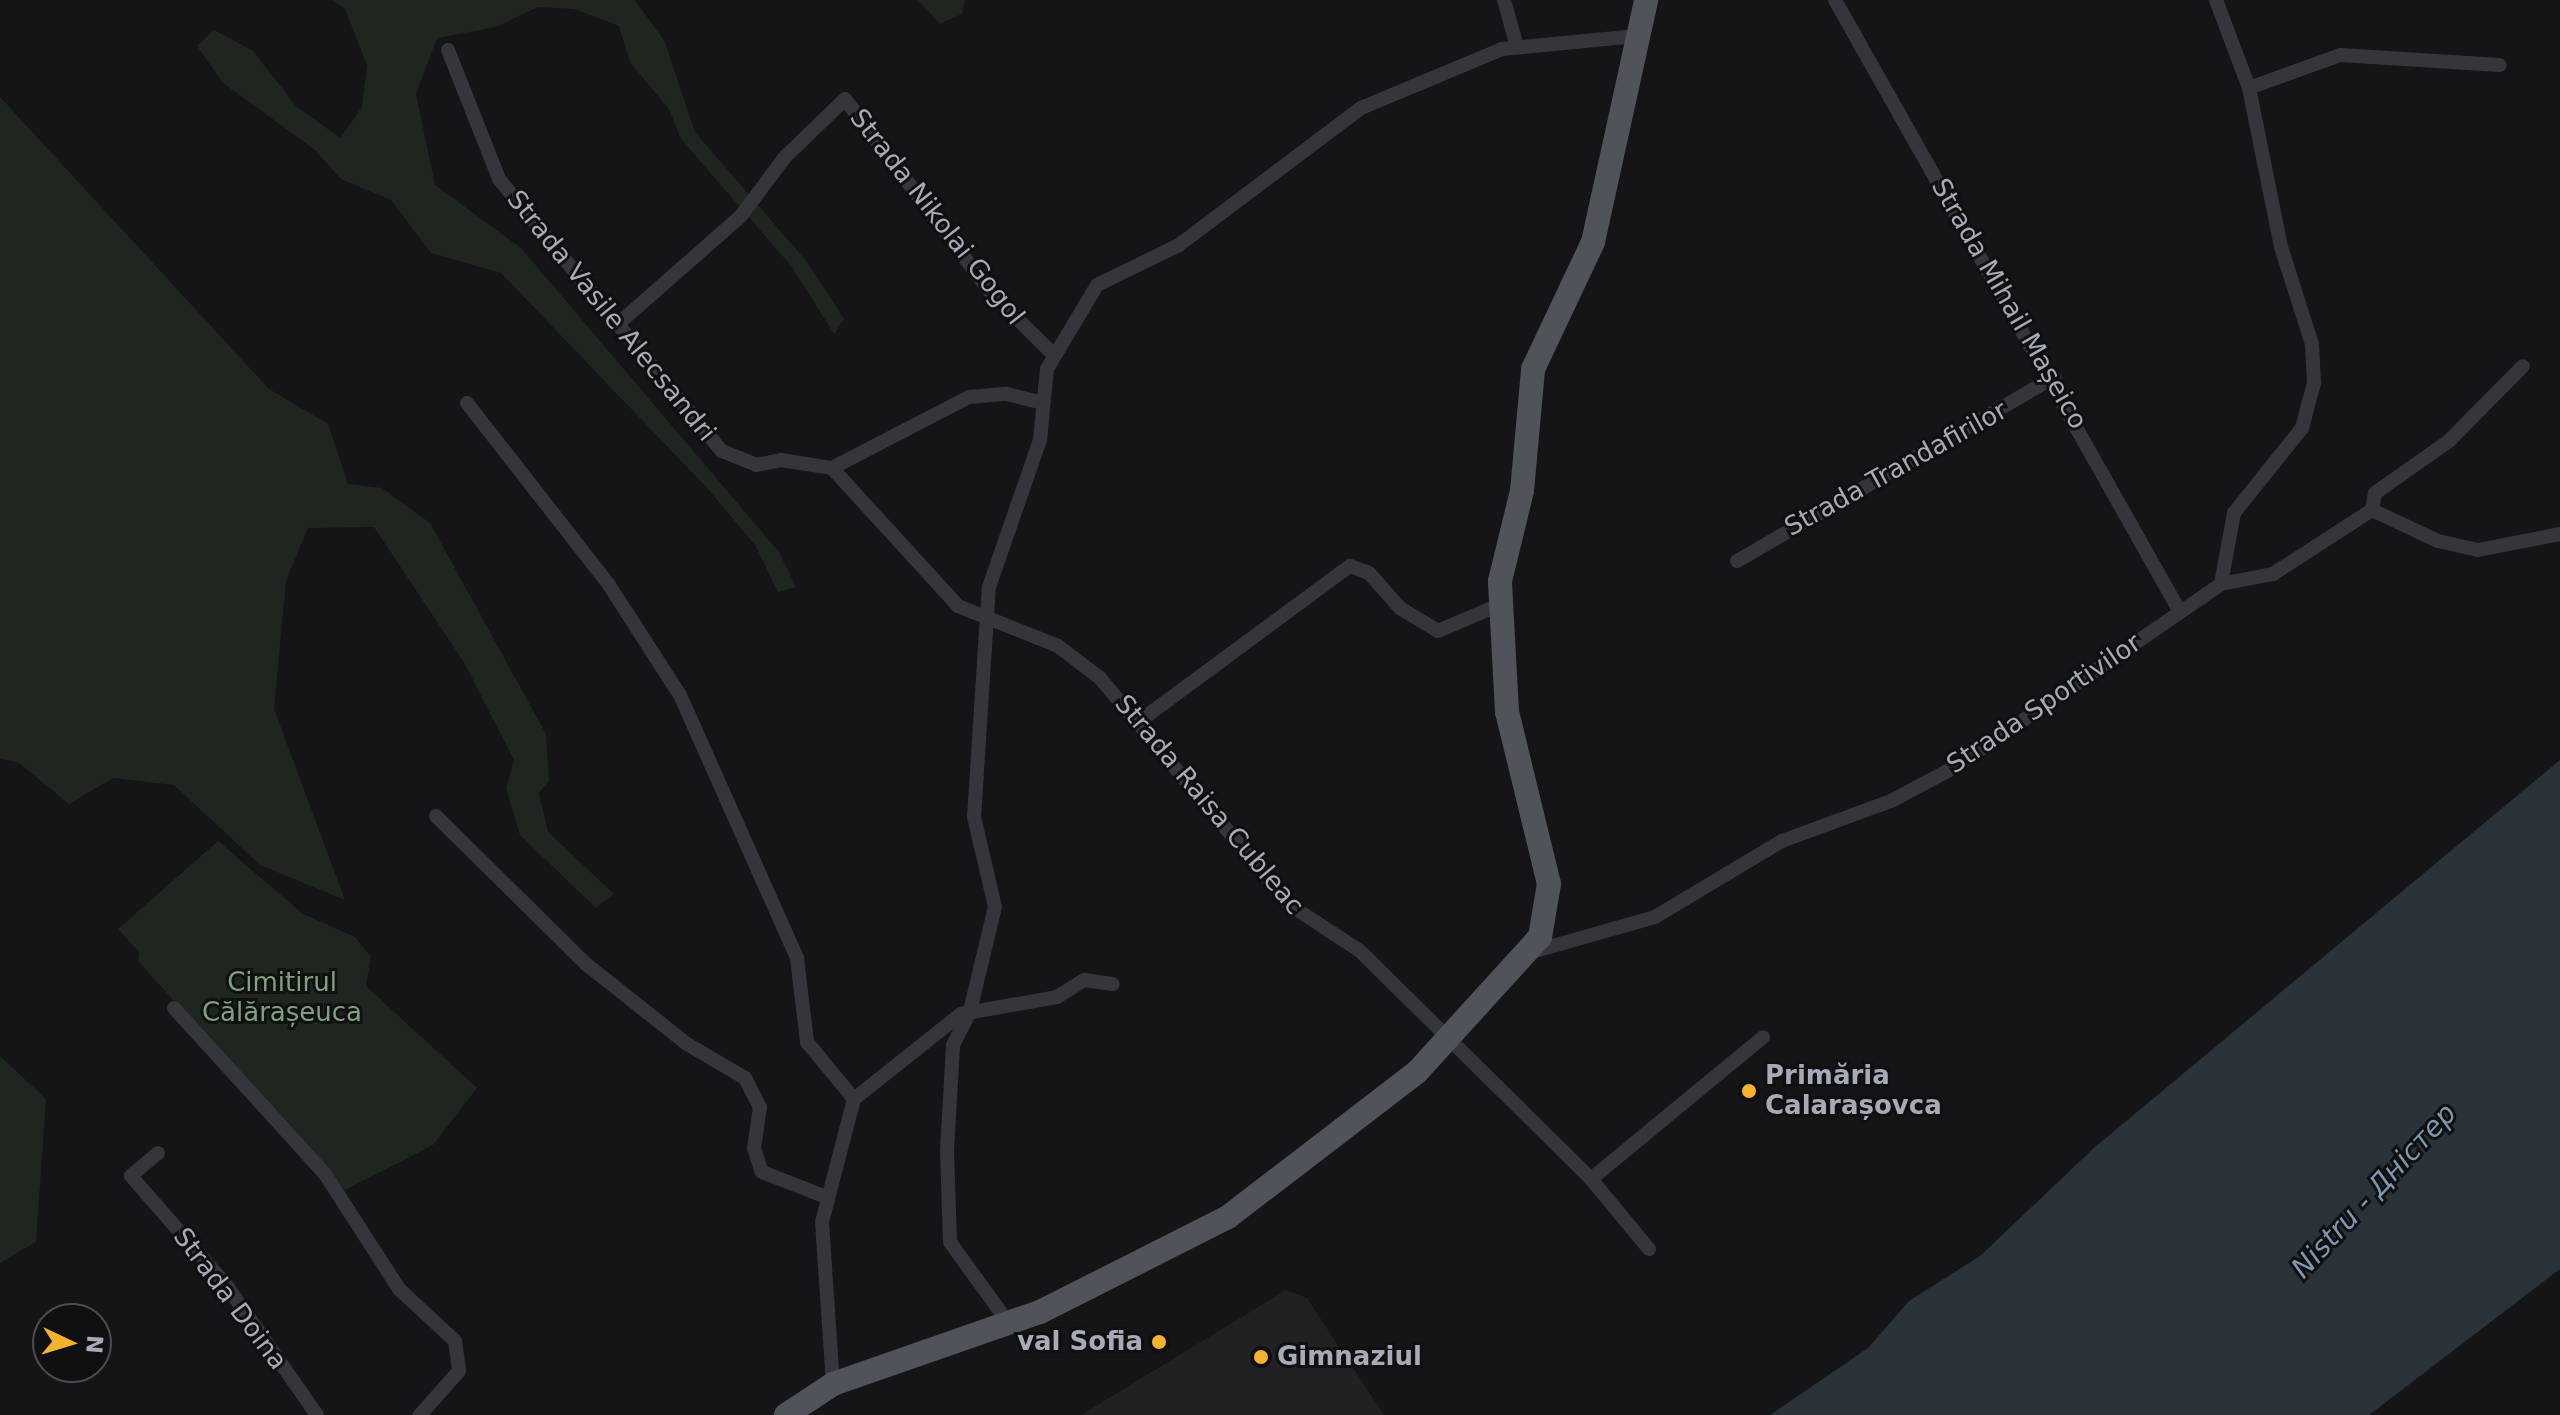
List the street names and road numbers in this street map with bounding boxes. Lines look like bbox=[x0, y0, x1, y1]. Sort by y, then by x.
street label: Strada Nikolai Gogol bbox=[843, 103, 1031, 331]
street label: Strada Mihail Mașeico bbox=[1924, 173, 2094, 435]
street label: Strada Vasile Alecsandri bbox=[500, 184, 722, 448]
street label: Strada Trandafirilor bbox=[1779, 395, 2013, 543]
street label: Strada Sportivilor bbox=[1941, 627, 2147, 781]
street label: Strada Raisa Cubleac bbox=[1108, 689, 1310, 921]
street label: Strada Doina bbox=[167, 1222, 293, 1376]

